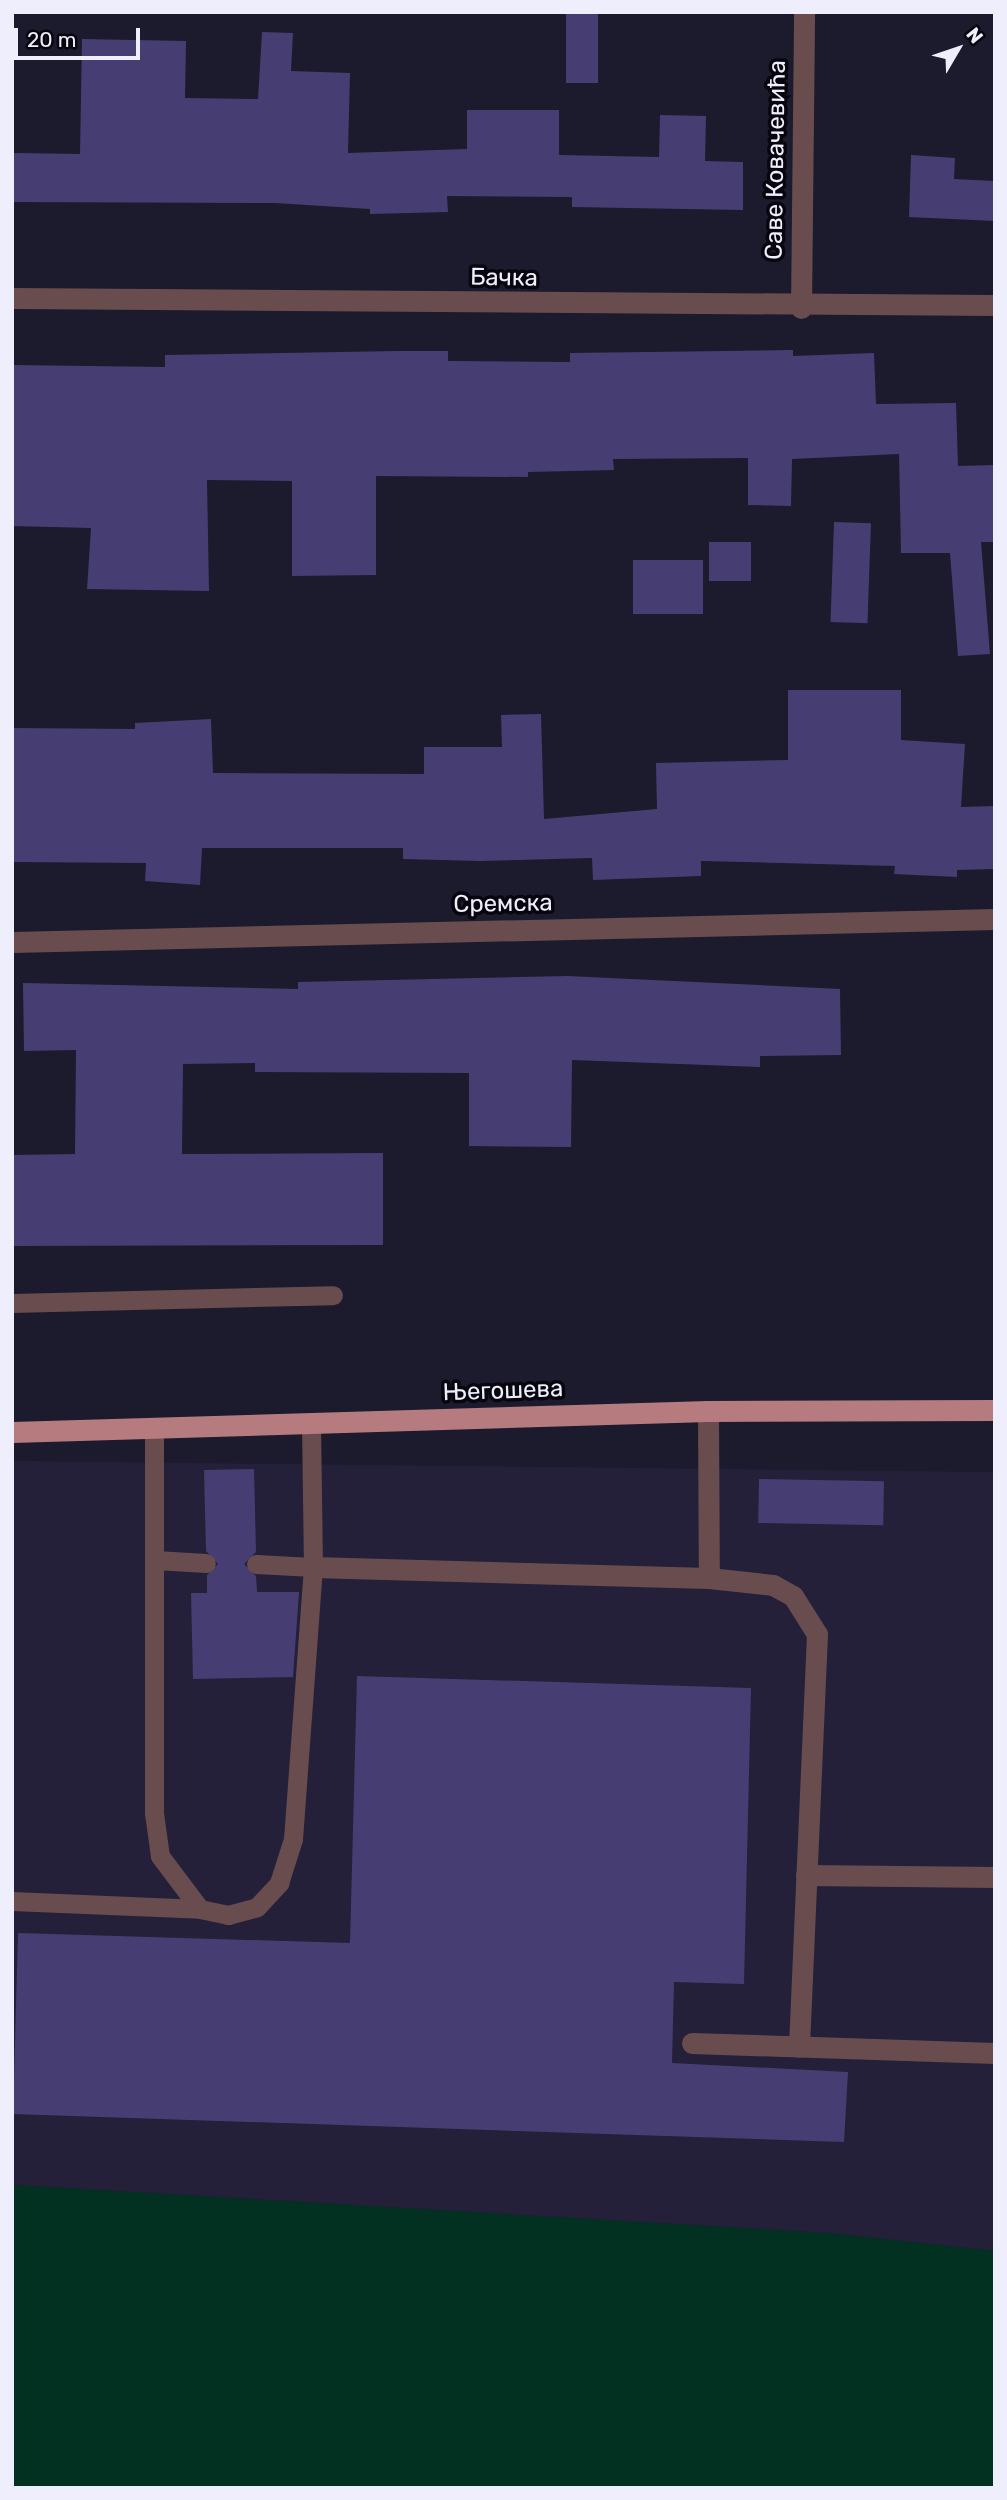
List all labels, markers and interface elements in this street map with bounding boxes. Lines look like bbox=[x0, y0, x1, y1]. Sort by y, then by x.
scale bar bbox=[18, 14, 144, 58]
north arrow bbox=[923, 14, 993, 84]
text: N bbox=[961, 23, 988, 48]
text: 20 m bbox=[27, 27, 76, 52]
street label: Саве Ковачевића bbox=[760, 60, 792, 260]
street label: Бачка bbox=[470, 263, 538, 293]
street label: Сремска bbox=[453, 889, 553, 919]
street label: Његошева bbox=[442, 1375, 564, 1407]

